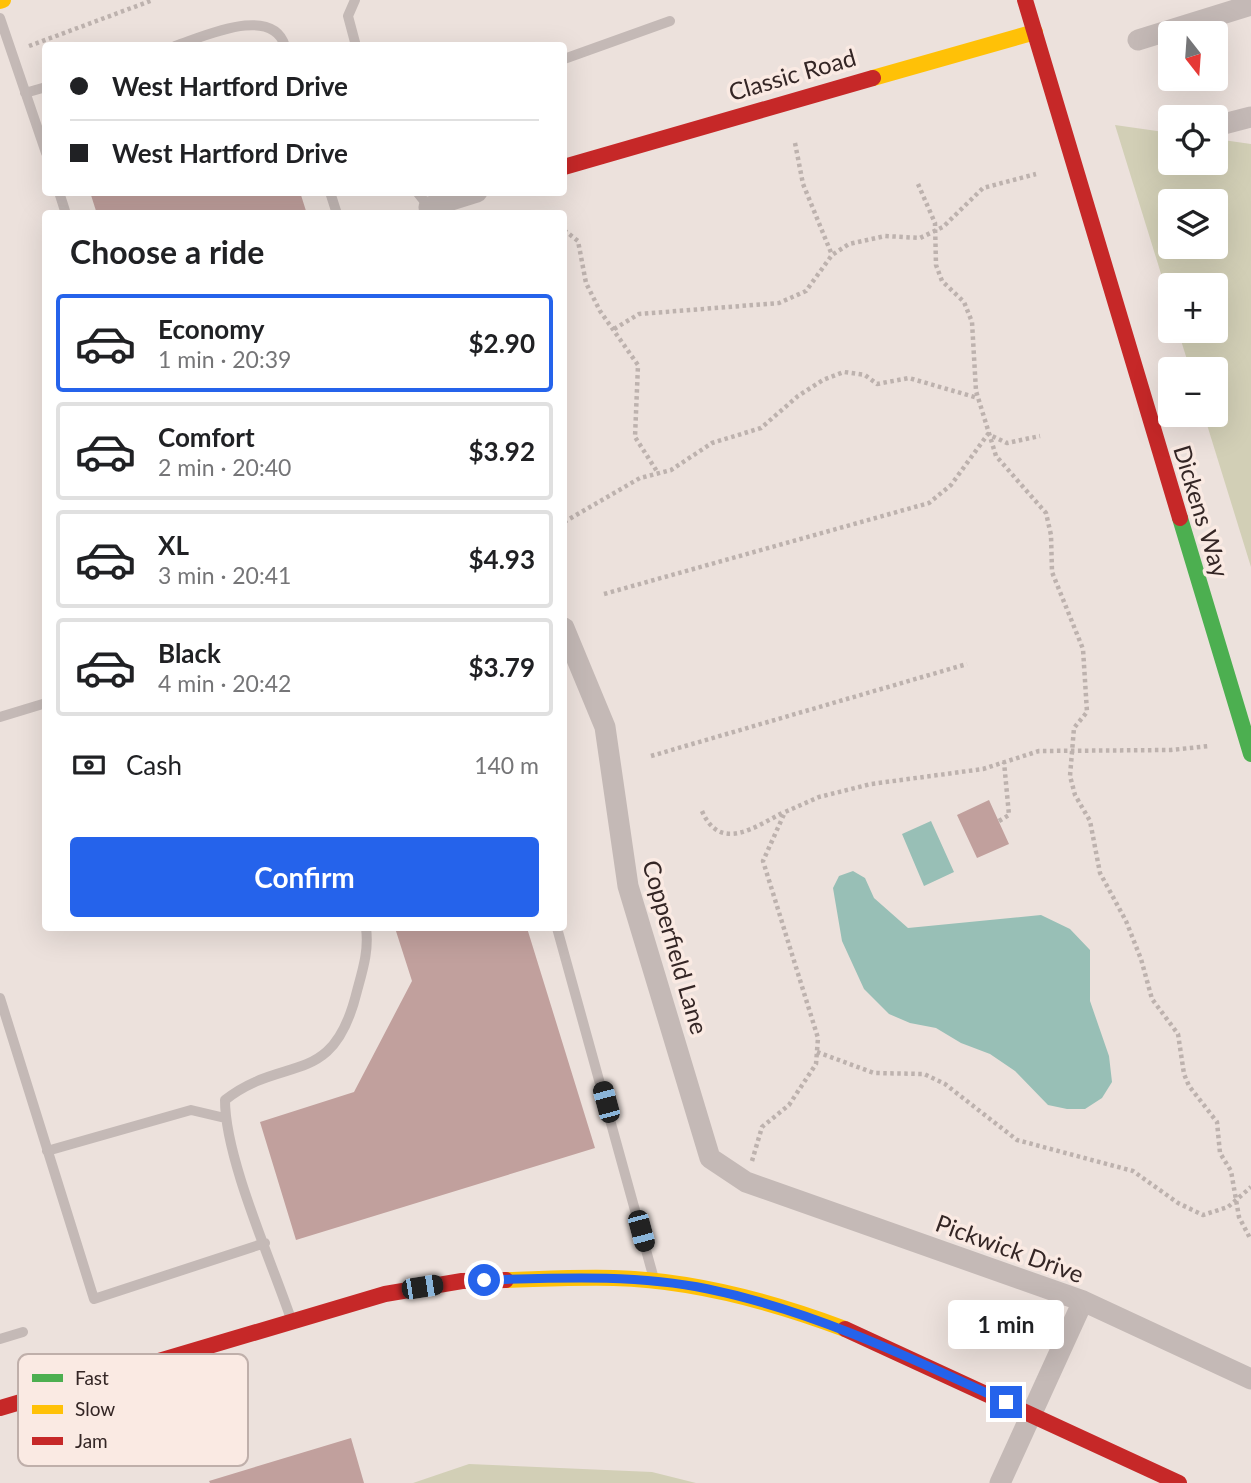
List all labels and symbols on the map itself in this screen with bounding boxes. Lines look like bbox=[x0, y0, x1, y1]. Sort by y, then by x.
north arrow bbox=[1158, 21, 1228, 91]
street label: Classic Road bbox=[725, 42, 859, 106]
street label: Dickens Way bbox=[1168, 441, 1236, 581]
street label: Copperfield Lane bbox=[637, 857, 715, 1037]
car bbox=[591, 1079, 622, 1125]
car bbox=[626, 1208, 657, 1254]
street label: Pickwick Drive bbox=[932, 1208, 1088, 1288]
route start bbox=[468, 1264, 500, 1296]
car bbox=[400, 1273, 445, 1301]
callout: 1 min bbox=[948, 1300, 1064, 1350]
legend bbox=[18, 1354, 248, 1466]
text: Fast bbox=[75, 1366, 109, 1389]
route end bbox=[990, 1386, 1022, 1418]
text: Slow bbox=[75, 1397, 115, 1420]
text: Jam bbox=[75, 1429, 108, 1452]

